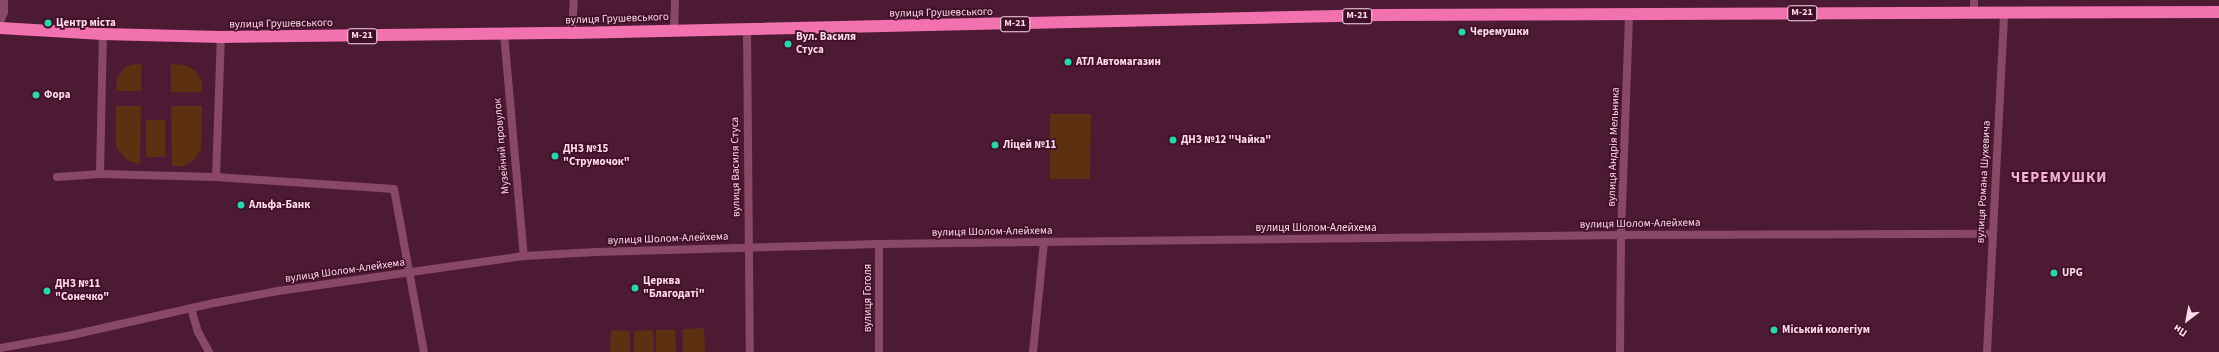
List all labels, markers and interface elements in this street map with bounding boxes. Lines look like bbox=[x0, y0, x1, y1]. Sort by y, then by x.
street label: вулиця Грушевського bbox=[889, 5, 993, 21]
road number: М-21 bbox=[1787, 5, 1817, 21]
road number: М-21 bbox=[1342, 8, 1372, 24]
street label: вулиця Грушевського bbox=[565, 11, 669, 27]
place label: Центр міста bbox=[56, 16, 116, 30]
street label: вулиця Грушевського bbox=[229, 16, 333, 32]
road number: М-21 bbox=[1000, 16, 1030, 32]
marker: Центр міста bbox=[43, 18, 53, 28]
place label: Черемушки bbox=[1470, 25, 1529, 39]
marker: Черемушки bbox=[1457, 27, 1467, 37]
road number: М-21 bbox=[347, 28, 377, 44]
place label: Вул. Василя Стуса bbox=[796, 31, 856, 57]
marker: Вул. Василя Стуса bbox=[783, 39, 793, 49]
place label: АТЛ Автомагазин bbox=[1076, 55, 1161, 69]
marker: АТЛ Автомагазин bbox=[1063, 57, 1073, 67]
street label: вулиця Андрія Мельника bbox=[1605, 87, 1623, 207]
place label: Фора bbox=[44, 88, 70, 102]
marker: Фора bbox=[31, 90, 41, 100]
street label: Музейний провулок bbox=[491, 97, 513, 195]
street label: вулиця Василя Стуса bbox=[729, 117, 743, 217]
street label: вулиця Романа Шухевича bbox=[1974, 120, 1994, 244]
place label: ДНЗ №12 "Чайка" bbox=[1181, 133, 1271, 147]
marker: ДНЗ №12 "Чайка" bbox=[1168, 135, 1178, 145]
place label: Ліцей №11 bbox=[1003, 138, 1056, 152]
marker: Ліцей №11 bbox=[990, 140, 1000, 150]
place label: ДНЗ №15 "Струмочок" bbox=[563, 143, 630, 169]
marker: ДНЗ №15 "Струмочок" bbox=[550, 151, 560, 161]
district label: ЧЕРЕМУШКИ bbox=[2011, 169, 2107, 187]
place label: Альфа-Банк bbox=[249, 198, 310, 212]
marker: Альфа-Банк bbox=[236, 200, 246, 210]
street label: вулиця Шолом-Алейхема bbox=[1579, 216, 1701, 232]
street label: вулиця Шолом-Алейхема bbox=[1256, 221, 1376, 235]
street label: вулиця Шолом-Алейхема bbox=[931, 224, 1053, 240]
street label: вулиця Шолом-Алейхема bbox=[607, 230, 729, 248]
street label: вулиця Шолом-Алейхема bbox=[284, 256, 406, 286]
street label: вулиця Гоголя bbox=[861, 264, 875, 332]
place label: UPG bbox=[2062, 266, 2083, 280]
marker: UPG bbox=[2049, 268, 2059, 278]
place label: Церква "Благодаті" bbox=[643, 275, 705, 301]
place label: ДНЗ №11 "Сонечко" bbox=[55, 278, 109, 304]
marker: Церква "Благодаті" bbox=[630, 283, 640, 293]
marker: ДНЗ №11 "Сонечко" bbox=[42, 286, 52, 296]
north arrow bbox=[2167, 300, 2207, 340]
text: Пн bbox=[2171, 321, 2190, 341]
place label: Міський колегіум bbox=[1782, 323, 1870, 337]
marker: Міський колегіум bbox=[1769, 325, 1779, 335]

